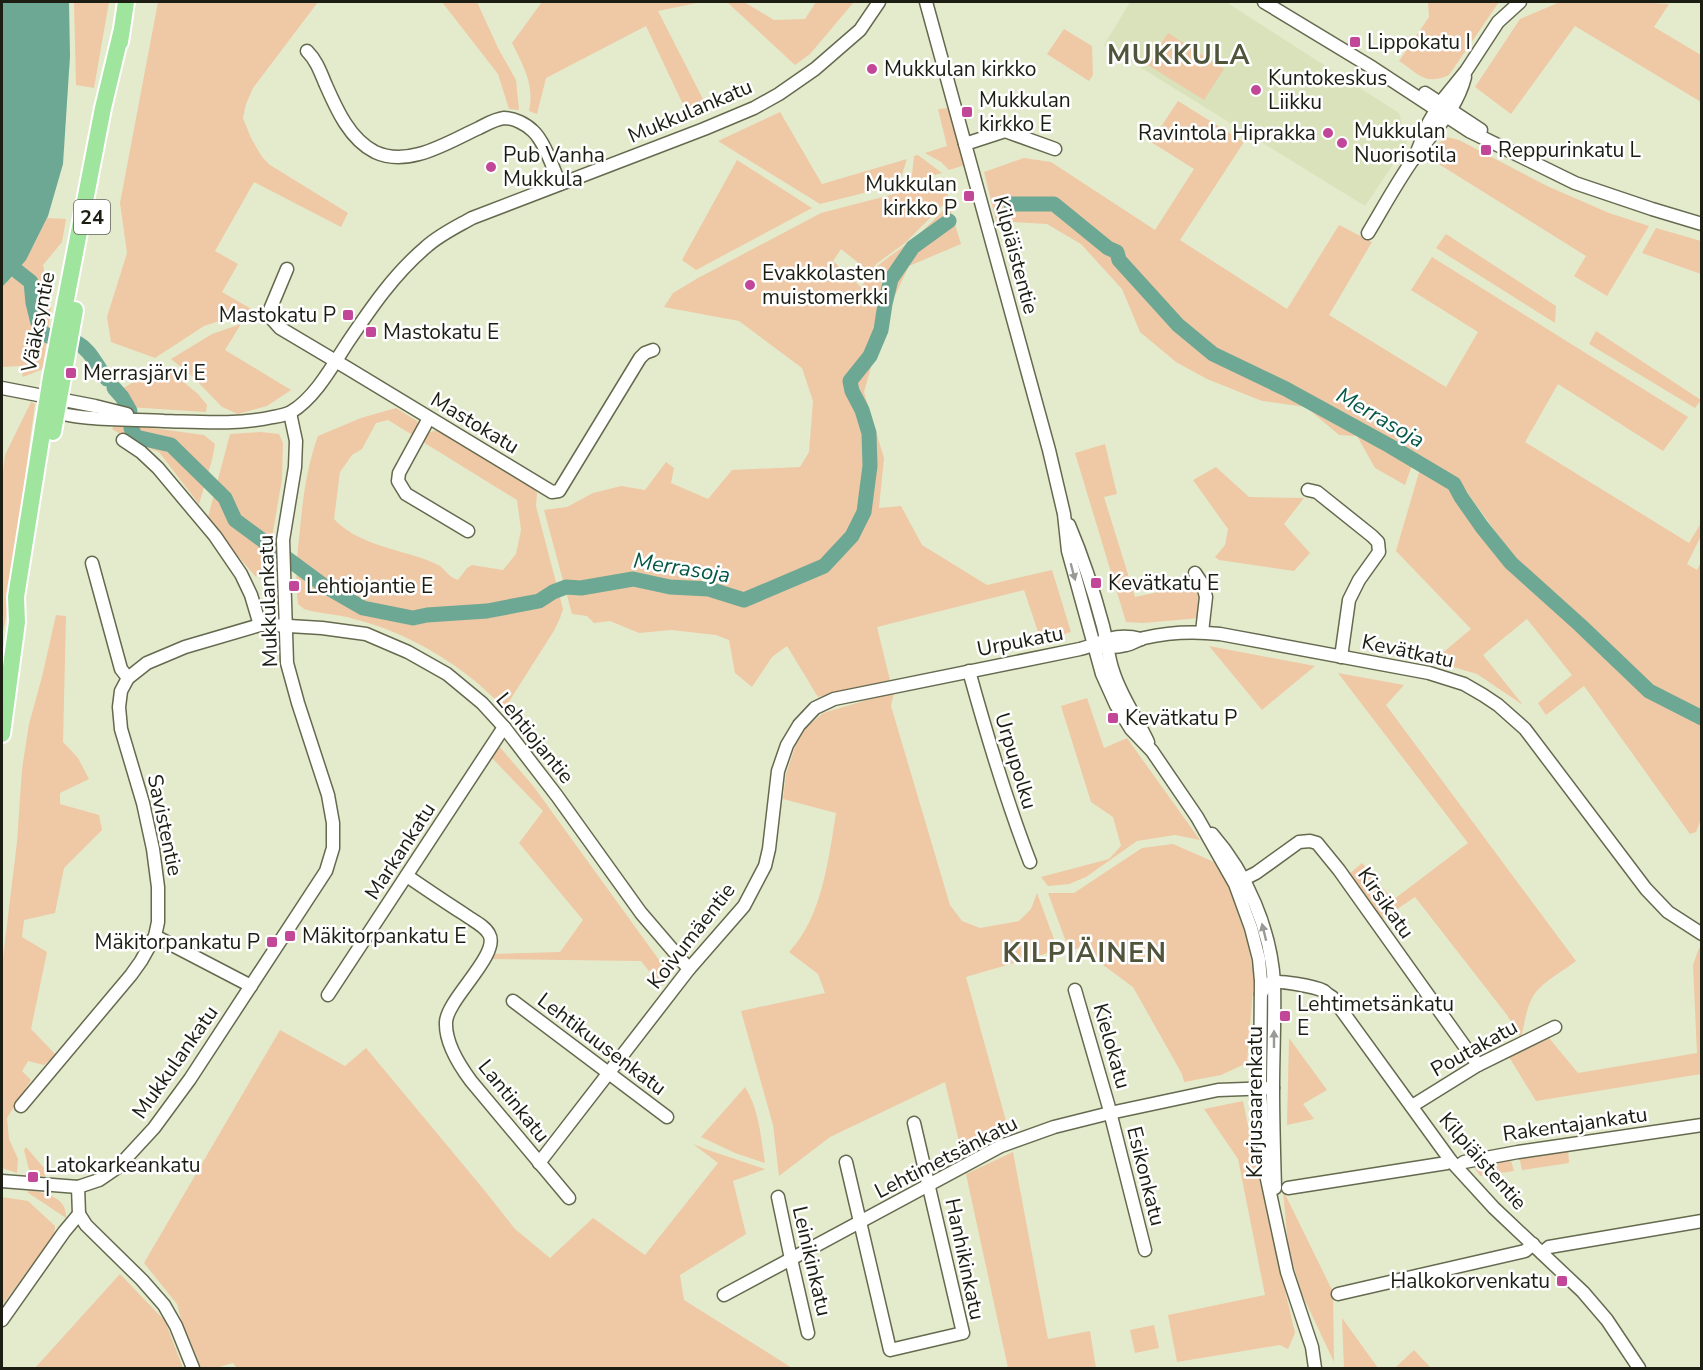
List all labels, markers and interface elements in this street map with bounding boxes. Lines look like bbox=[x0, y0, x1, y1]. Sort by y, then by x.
place label: Lippokatu I bbox=[1367, 28, 1471, 56]
marker: Lippokatu I bbox=[1348, 35, 1362, 49]
district label: MUKKULA bbox=[1107, 37, 1251, 74]
place label: Mukkulan kirkko bbox=[884, 55, 1037, 83]
marker: Mukkulan kirkko bbox=[865, 62, 879, 76]
place label: Kuntokeskus Liikku bbox=[1268, 64, 1387, 116]
street label: Mukkulankatu bbox=[624, 72, 756, 150]
marker: Kuntokeskus Liikku bbox=[1249, 83, 1263, 97]
place label: Mukkulan kirkko E bbox=[979, 86, 1071, 138]
marker: Mukkulan kirkko E bbox=[960, 105, 974, 119]
place label: Mukkulan Nuorisotila bbox=[1354, 117, 1457, 169]
place label: Ravintola Hiprakka bbox=[1138, 119, 1316, 147]
marker: Ravintola Hiprakka bbox=[1321, 126, 1335, 140]
marker: Mukkulan Nuorisotila bbox=[1335, 136, 1349, 150]
place label: Reppurinkatu L bbox=[1498, 136, 1642, 164]
place label: Pub Vanha Mukkula bbox=[503, 141, 605, 193]
marker: Reppurinkatu L bbox=[1479, 143, 1493, 157]
marker: Pub Vanha Mukkula bbox=[484, 160, 498, 174]
place label: Mukkulan kirkko P bbox=[865, 170, 957, 222]
marker: Mukkulan kirkko P bbox=[962, 189, 976, 203]
street label: Kilpiäistentie bbox=[987, 193, 1045, 317]
road number: 24 bbox=[74, 200, 110, 234]
place label: Evakkolasten muistomerkki bbox=[762, 259, 888, 311]
street label: Vääksyntie bbox=[14, 269, 61, 376]
marker: Evakkolasten muistomerkki bbox=[743, 278, 757, 292]
place label: Mastokatu P bbox=[219, 301, 336, 329]
marker: Mastokatu P bbox=[341, 308, 355, 322]
place label: Mastokatu E bbox=[383, 318, 499, 346]
marker: Mastokatu E bbox=[364, 325, 378, 339]
place label: Merrasjärvi E bbox=[83, 359, 206, 387]
marker: Merrasjärvi E bbox=[64, 366, 78, 380]
water label: Merrasoja bbox=[1331, 381, 1430, 455]
street label: Mastokatu bbox=[426, 386, 524, 460]
street label: Mukkulankatu bbox=[252, 534, 284, 668]
water label: Merrasoja bbox=[631, 546, 732, 590]
one-way arrow bbox=[1069, 563, 1079, 581]
place label: Kevätkatu E bbox=[1108, 569, 1219, 597]
place label: Lehtiojantie E bbox=[306, 572, 433, 600]
marker: Kevätkatu E bbox=[1089, 576, 1103, 590]
marker: Lehtiojantie E bbox=[287, 579, 301, 593]
street label: Urpukatu bbox=[974, 619, 1066, 663]
street label: Kevätkatu bbox=[1359, 628, 1457, 674]
street label: Lehtiojantie bbox=[490, 687, 580, 789]
place label: Kevätkatu P bbox=[1125, 704, 1237, 732]
street label: Urpupolku bbox=[988, 709, 1044, 813]
marker: Kevätkatu P bbox=[1106, 711, 1120, 725]
street label: Savistentie bbox=[141, 772, 189, 878]
street label: Markankatu bbox=[358, 797, 442, 905]
street label: Kirsikatu bbox=[1351, 862, 1421, 944]
street label: Koivumäentie bbox=[641, 877, 741, 995]
place label: Mäkitorpankatu E bbox=[302, 922, 467, 950]
one-way arrow bbox=[1258, 922, 1268, 941]
place label: Mäkitorpankatu P bbox=[94, 928, 260, 956]
marker: Mäkitorpankatu E bbox=[283, 929, 297, 943]
marker: Mäkitorpankatu P bbox=[265, 935, 279, 949]
district label: KILPIÄINEN bbox=[1002, 935, 1168, 972]
street label: Lehtikuusenkatu bbox=[532, 986, 672, 1102]
place label: Lehtimetsänkatu E bbox=[1297, 990, 1454, 1042]
street label: Mukkulankatu bbox=[126, 1000, 224, 1124]
street label: Kielokatu bbox=[1086, 1000, 1138, 1092]
marker: Lehtimetsänkatu E bbox=[1278, 1009, 1292, 1023]
street label: Poutakatu bbox=[1425, 1013, 1523, 1083]
street label: Karjusaarenkatu bbox=[1241, 1026, 1269, 1178]
one-way arrow bbox=[1269, 1029, 1279, 1048]
street label: Lantinkatu bbox=[472, 1054, 556, 1148]
street label: Rakentajankatu bbox=[1501, 1100, 1649, 1148]
street label: Kilpiäistentie bbox=[1433, 1106, 1533, 1216]
street label: Lehtimetsänkatu bbox=[870, 1109, 1022, 1205]
street label: Esikonkatu bbox=[1120, 1123, 1172, 1229]
place label: Latokarkeankatu I bbox=[45, 1151, 201, 1203]
marker: Latokarkeankatu I bbox=[26, 1170, 40, 1184]
street label: Hanhikinkatu bbox=[938, 1196, 992, 1322]
street label: Leinikinkatu bbox=[786, 1203, 838, 1319]
place label: Halkokorvenkatu bbox=[1390, 1267, 1550, 1295]
marker: Halkokorvenkatu bbox=[1555, 1274, 1569, 1288]

